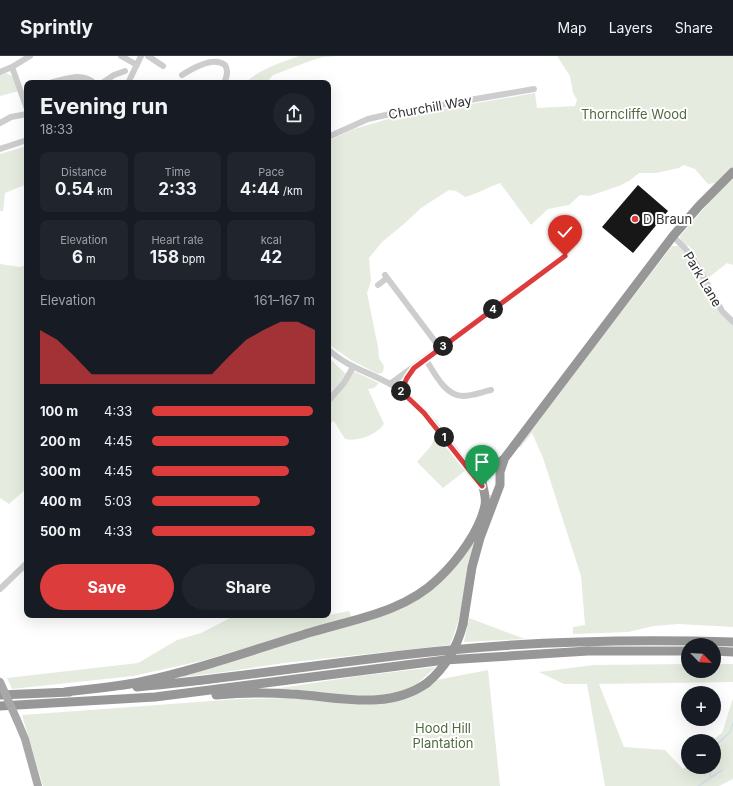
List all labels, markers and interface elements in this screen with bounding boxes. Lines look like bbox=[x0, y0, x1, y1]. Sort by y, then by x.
text: Sprintly bbox=[20, 16, 93, 39]
text: Map bbox=[558, 19, 587, 36]
text: Layers bbox=[609, 19, 653, 36]
text: Share bbox=[675, 19, 713, 36]
street label: Churchill Way bbox=[387, 92, 473, 122]
text: Evening run bbox=[40, 93, 168, 119]
button: share bbox=[273, 93, 315, 135]
park label: Thorncliffe Wood bbox=[581, 106, 687, 122]
text: 18:33 bbox=[40, 121, 73, 137]
text: Distance bbox=[61, 165, 107, 179]
text: Time bbox=[165, 165, 190, 179]
text: Pace bbox=[258, 165, 284, 179]
text: 0.54 bbox=[55, 179, 94, 199]
text: 2:33 bbox=[158, 179, 197, 199]
text: 4:44 bbox=[240, 179, 280, 199]
text: km bbox=[94, 184, 113, 198]
text: /km bbox=[280, 184, 303, 198]
place label: D Braun bbox=[643, 211, 692, 227]
marker: D Braun bbox=[630, 214, 640, 224]
pin bbox=[548, 215, 582, 256]
icon: check bbox=[554, 221, 576, 243]
text: Elevation bbox=[60, 233, 107, 247]
text: Heart rate bbox=[151, 233, 204, 247]
text: kcal bbox=[261, 233, 282, 247]
text: 6 bbox=[72, 247, 83, 267]
text: 158 bbox=[150, 247, 179, 267]
text: 42 bbox=[260, 247, 282, 267]
street label: Park Lane bbox=[680, 249, 726, 309]
text: m bbox=[83, 252, 96, 266]
text: bpm bbox=[179, 252, 205, 266]
text: Elevation bbox=[40, 292, 96, 308]
text: 161–167 m bbox=[254, 292, 315, 308]
pin: 4 bbox=[483, 299, 503, 319]
text: 4 bbox=[489, 302, 497, 316]
pin: 3 bbox=[433, 336, 453, 356]
text: 3 bbox=[439, 339, 447, 353]
pin: 2 bbox=[391, 381, 411, 401]
text: 2 bbox=[398, 384, 404, 398]
text: 100 m bbox=[40, 403, 78, 419]
text: 4:33 bbox=[104, 403, 132, 419]
pin: 1 bbox=[434, 427, 454, 447]
text: 1 bbox=[442, 430, 446, 444]
text: 200 m bbox=[40, 433, 81, 449]
text: 4:45 bbox=[104, 433, 132, 449]
pin bbox=[465, 445, 499, 486]
icon: arrive bbox=[471, 451, 493, 473]
text: 300 m bbox=[40, 463, 81, 479]
text: 4:45 bbox=[104, 463, 132, 479]
text: 400 m bbox=[40, 493, 81, 509]
text: 5:03 bbox=[104, 493, 132, 509]
text: 500 m bbox=[40, 523, 81, 539]
text: 4:33 bbox=[104, 523, 132, 539]
button: Save bbox=[40, 564, 174, 610]
button: Share bbox=[182, 564, 315, 610]
north arrow bbox=[681, 638, 721, 678]
map controls bbox=[681, 638, 721, 774]
button: + bbox=[681, 686, 721, 726]
park label: Hood Hill Plantation bbox=[413, 720, 473, 751]
button: − bbox=[681, 734, 721, 774]

